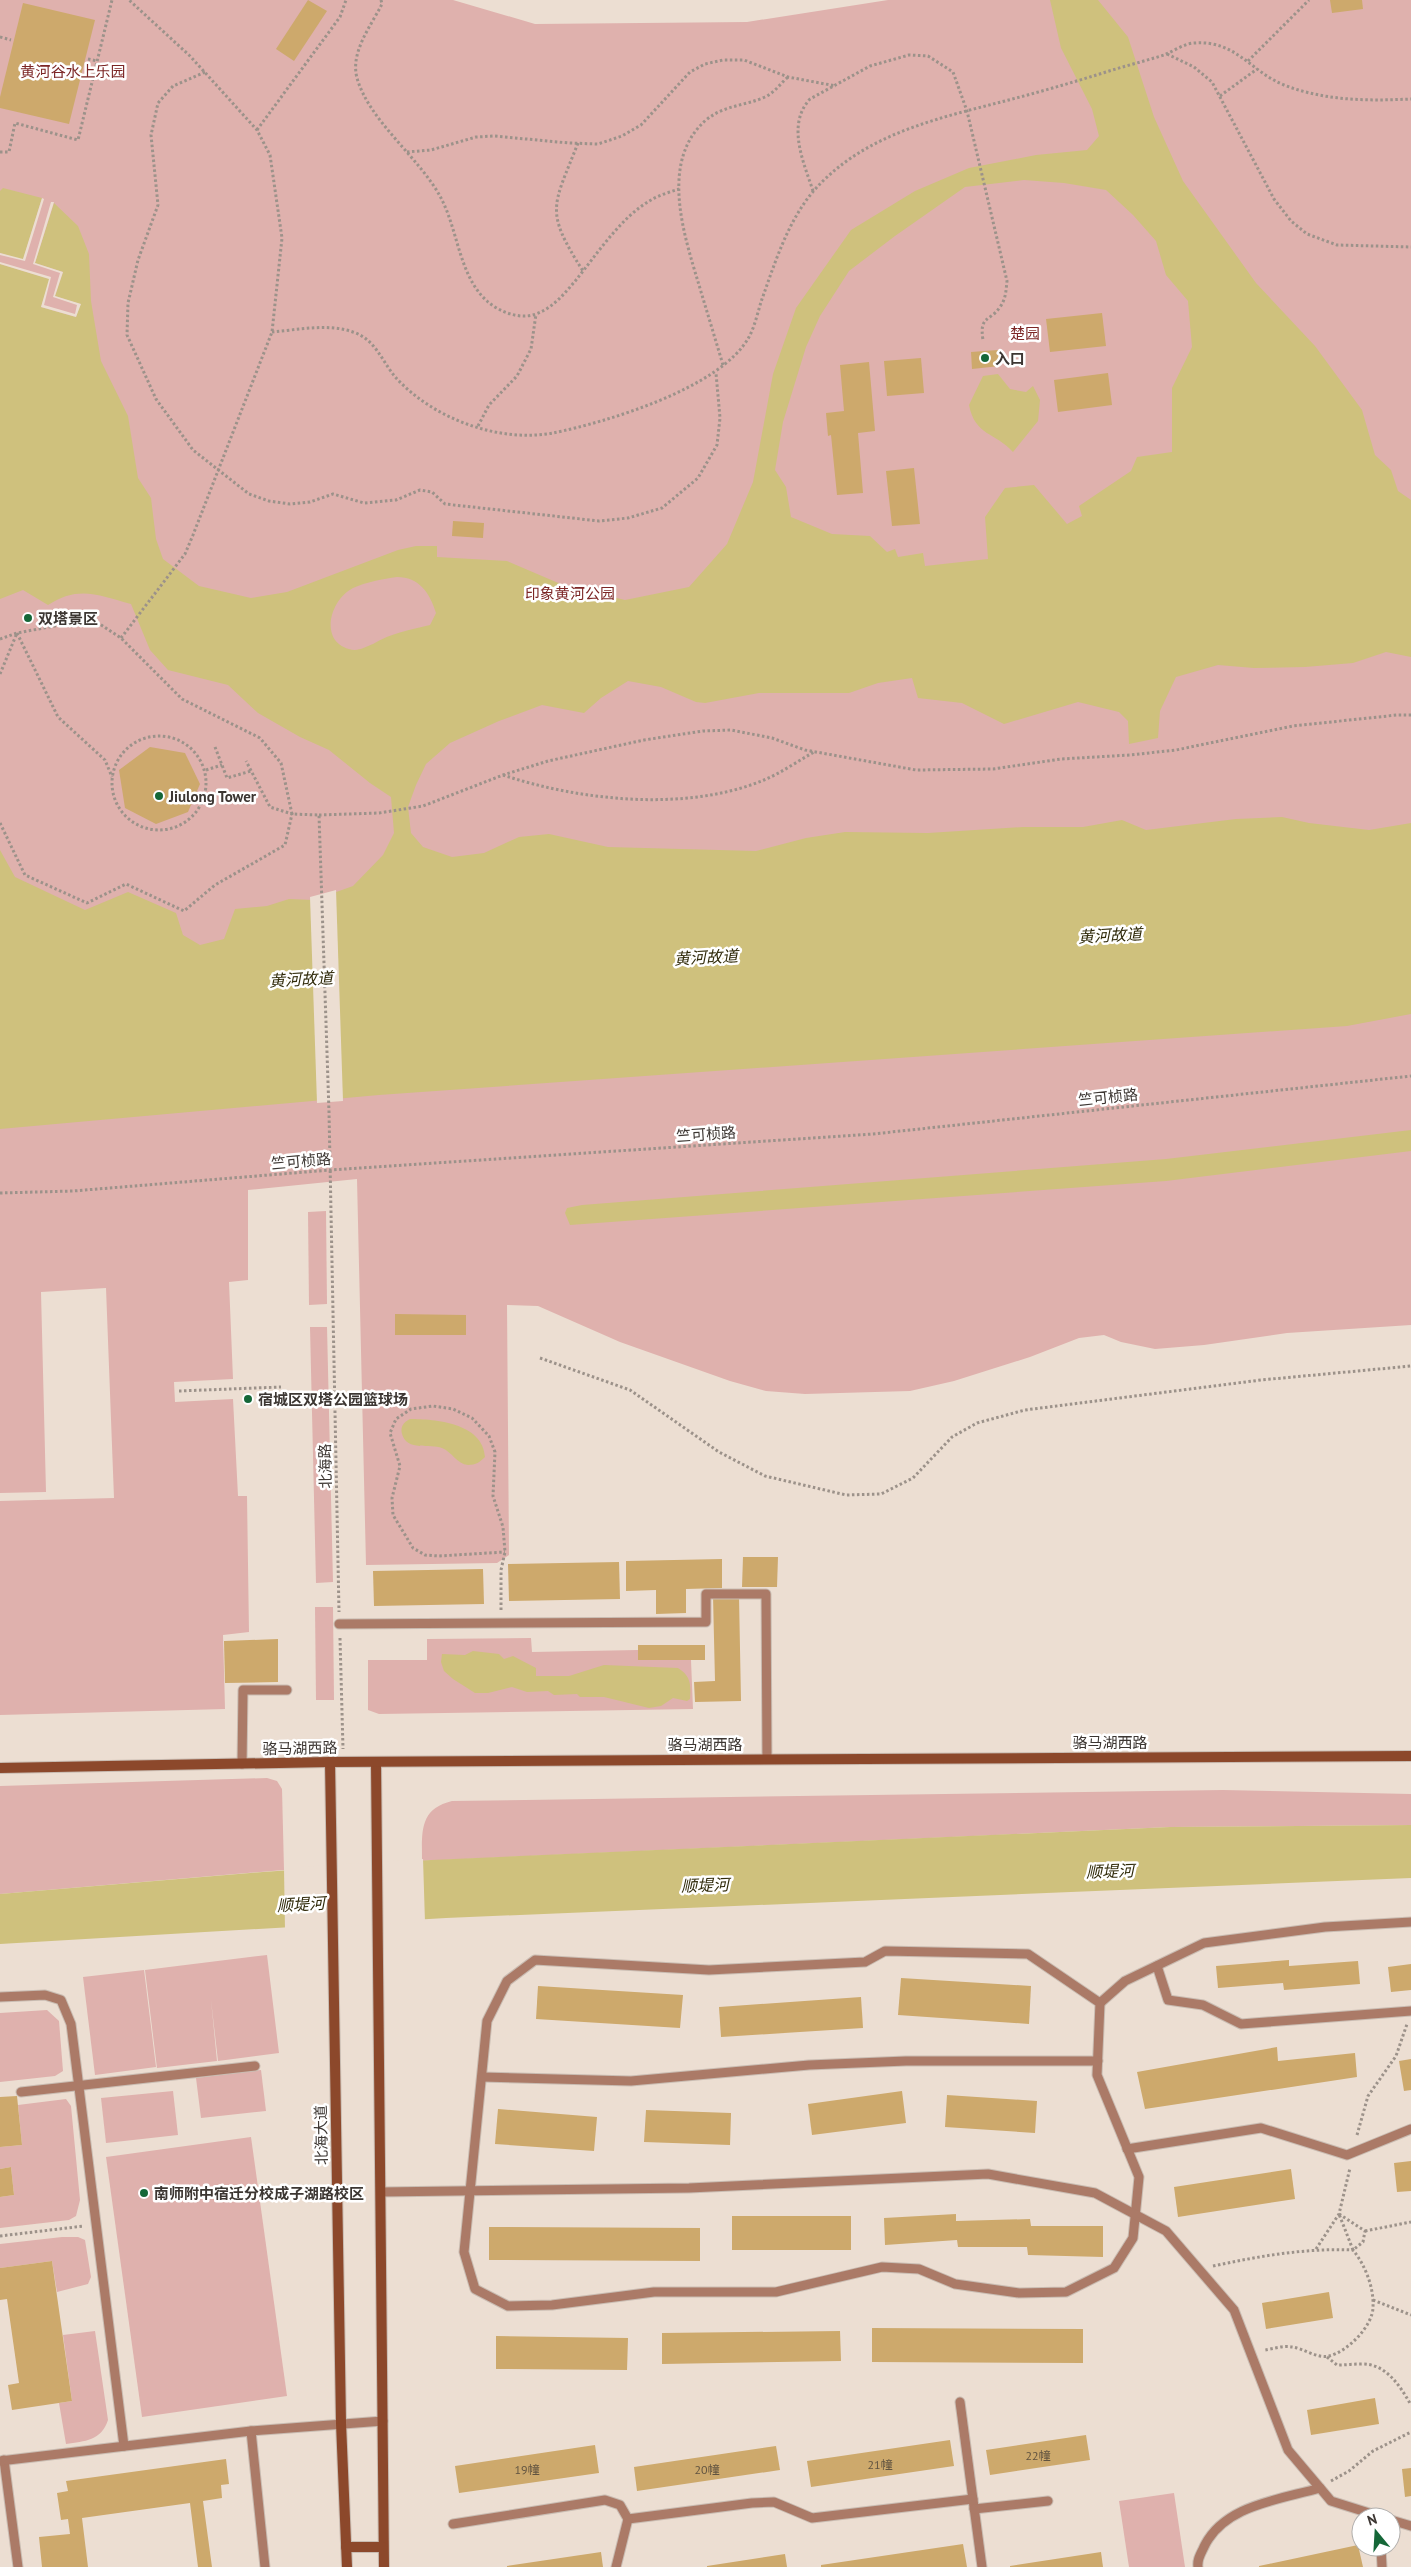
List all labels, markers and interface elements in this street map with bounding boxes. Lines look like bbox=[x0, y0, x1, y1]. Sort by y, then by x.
park label: 黄河谷水上乐园 bbox=[20, 62, 126, 81]
park label: 楚园 bbox=[1010, 324, 1040, 343]
place label: 入口 bbox=[995, 349, 1025, 368]
marker: 入口 bbox=[979, 352, 991, 364]
park label: 印象黄河公园 bbox=[525, 584, 615, 603]
place label: 双塔景区 bbox=[38, 609, 98, 628]
marker: 双塔景区 bbox=[22, 612, 34, 624]
place label: Jiulong Tower bbox=[168, 787, 257, 806]
marker: Jiulong Tower bbox=[153, 790, 165, 802]
water label: 黄河故道 bbox=[1078, 923, 1144, 947]
water label: 黄河故道 bbox=[674, 945, 740, 969]
water label: 黄河故道 bbox=[269, 967, 335, 991]
street label: 竺可桢路 bbox=[1077, 1084, 1139, 1110]
street label: 竺可桢路 bbox=[675, 1122, 737, 1146]
street label: 竺可桢路 bbox=[270, 1149, 332, 1173]
place label: 宿城区双塔公园篮球场 bbox=[258, 1390, 408, 1409]
marker: 宿城区双塔公园篮球场 bbox=[242, 1393, 254, 1405]
street label: 北海路 bbox=[315, 1443, 335, 1489]
street label: 骆马湖西路 bbox=[1072, 1733, 1148, 1752]
street label: 骆马湖西路 bbox=[667, 1735, 743, 1754]
street label: 骆马湖西路 bbox=[262, 1738, 338, 1758]
water label: 顺堤河 bbox=[1086, 1860, 1137, 1882]
water label: 顺堤河 bbox=[681, 1874, 732, 1896]
water label: 顺堤河 bbox=[277, 1893, 328, 1915]
street label: 北海大道 bbox=[311, 2105, 331, 2165]
place label: 南师附中宿迁分校成子湖路校区 bbox=[154, 2184, 364, 2203]
marker: 南师附中宿迁分校成子湖路校区 bbox=[138, 2187, 150, 2199]
house number: 22幢 bbox=[1025, 2448, 1051, 2463]
house number: 21幢 bbox=[867, 2457, 893, 2472]
house number: 19幢 bbox=[514, 2462, 540, 2477]
house number: 20幢 bbox=[694, 2462, 720, 2477]
north arrow bbox=[1351, 2507, 1401, 2557]
text: N bbox=[1365, 2510, 1379, 2530]

